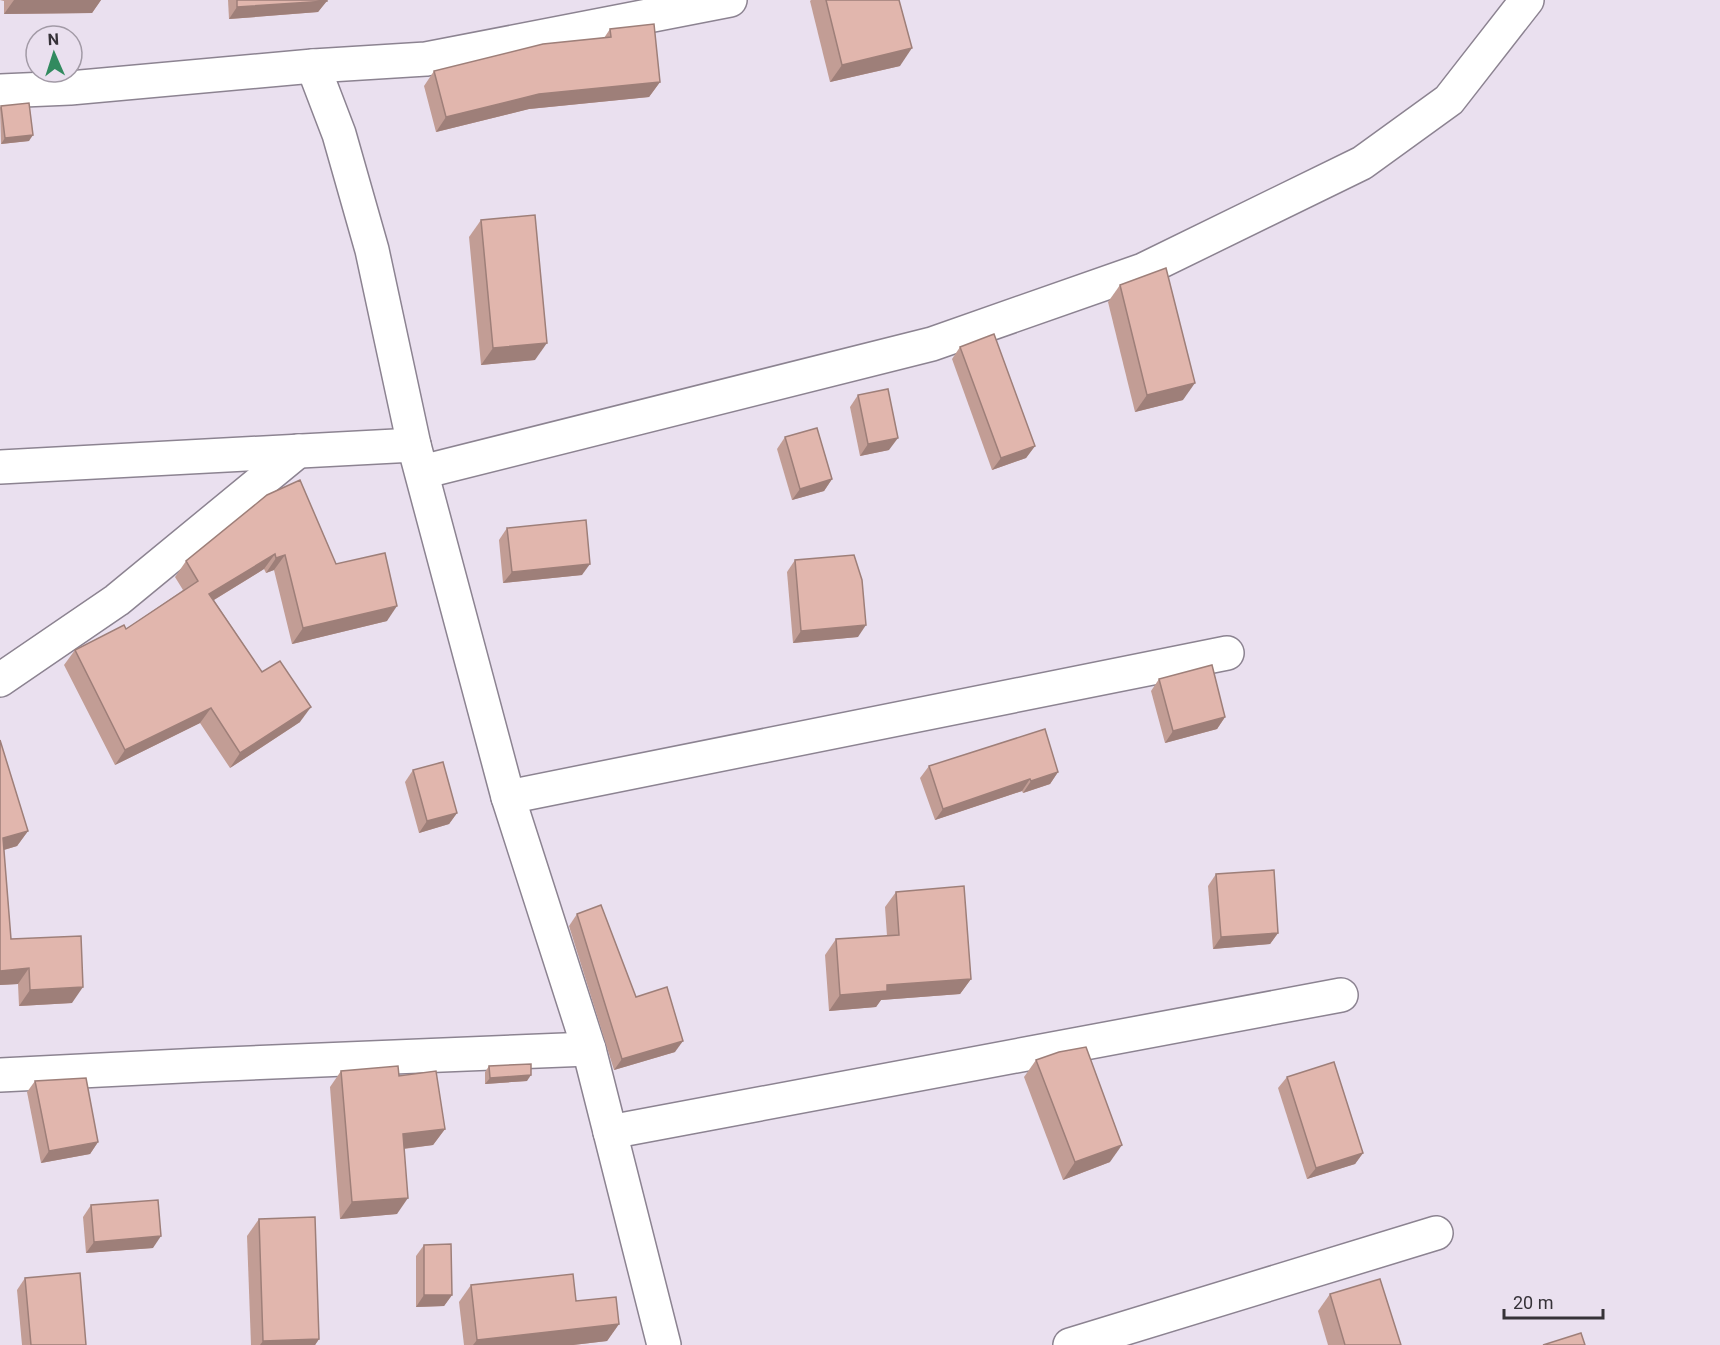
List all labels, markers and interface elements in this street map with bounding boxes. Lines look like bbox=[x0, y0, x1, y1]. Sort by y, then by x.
north arrow bbox=[24, 24, 84, 84]
text: N bbox=[47, 30, 59, 49]
scale bar bbox=[1504, 1282, 1603, 1320]
text: 20 m bbox=[1513, 1292, 1553, 1313]

